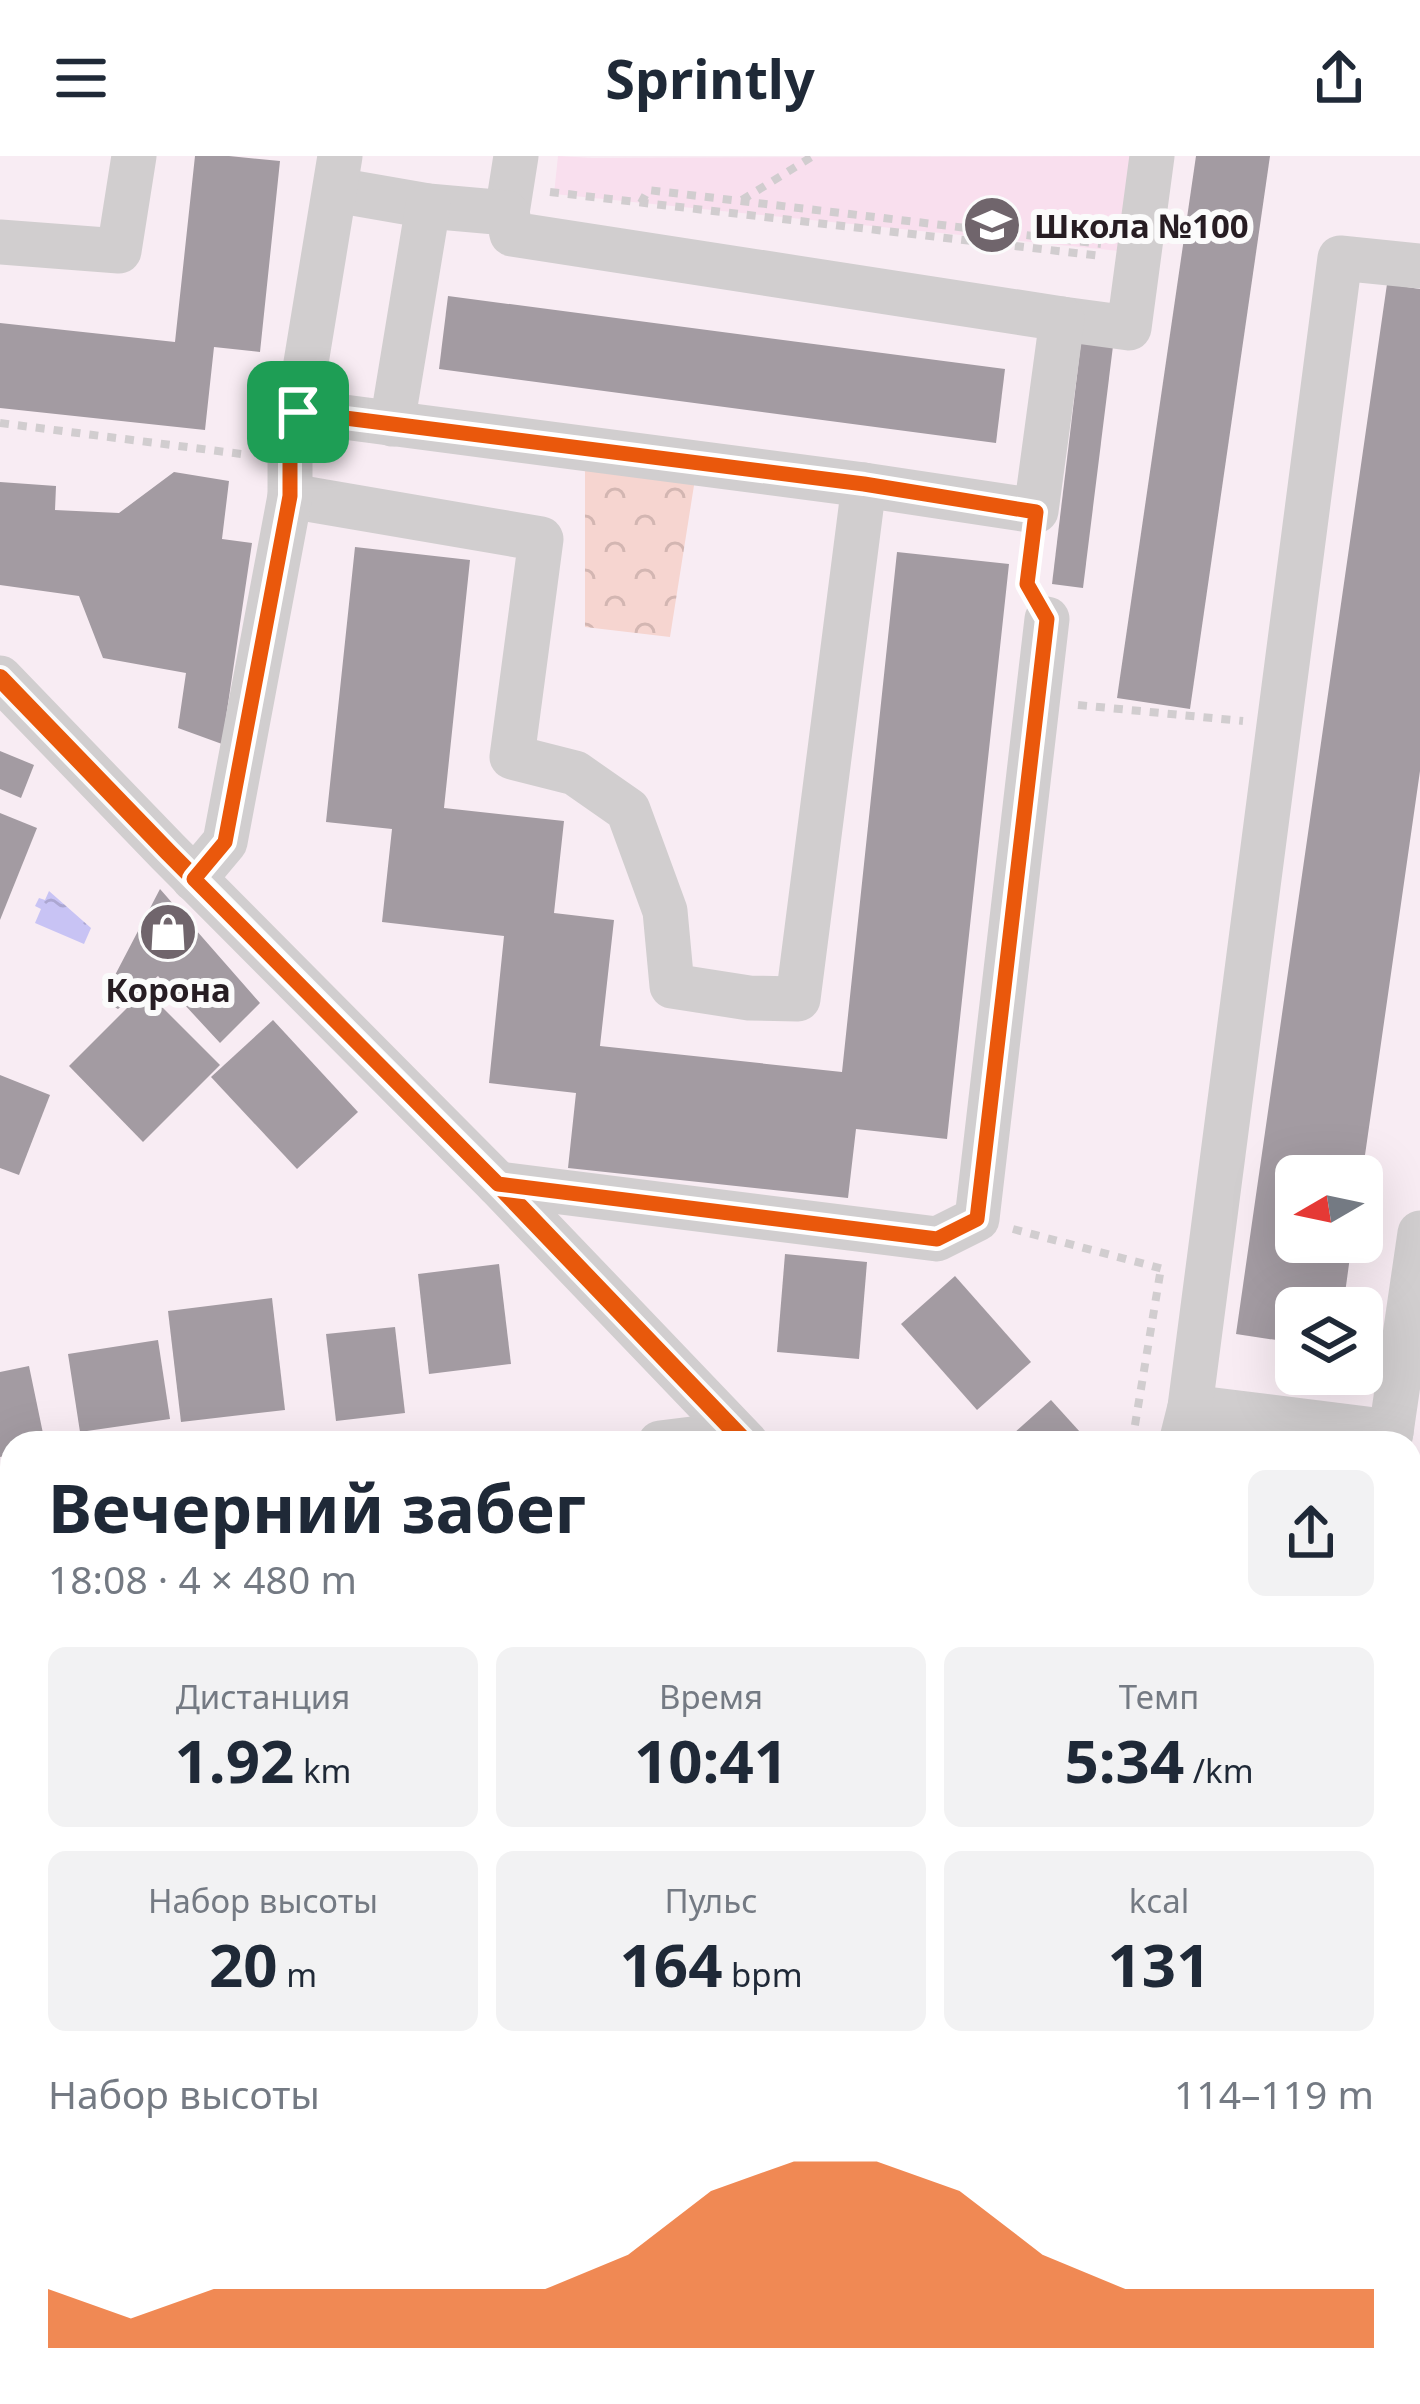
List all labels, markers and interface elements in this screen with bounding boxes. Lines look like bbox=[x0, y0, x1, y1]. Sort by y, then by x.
text: Sprintly bbox=[605, 41, 815, 115]
icon: menu bbox=[48, 45, 114, 111]
icon: share bbox=[1306, 45, 1372, 111]
school or university icon: Школа №100 bbox=[961, 194, 1023, 256]
place label: Школа №100 bbox=[1034, 203, 1249, 248]
pin bbox=[247, 361, 349, 463]
icon: arrive bbox=[265, 379, 331, 445]
shop icon: Корона bbox=[137, 901, 199, 963]
place label: Корона bbox=[105, 967, 231, 1012]
north arrow bbox=[1275, 1155, 1383, 1263]
map controls bbox=[1275, 1155, 1383, 1395]
button: layers bbox=[1275, 1287, 1383, 1395]
text: Вечерний забег bbox=[48, 1462, 586, 1552]
button: share bbox=[1248, 1470, 1374, 1596]
text: 18:08 · 4 × 480 m bbox=[48, 1552, 357, 1605]
text: Дистанция bbox=[176, 1674, 350, 1719]
text: Время bbox=[659, 1674, 763, 1719]
text: Темп bbox=[1119, 1674, 1199, 1719]
text: 1.92 bbox=[175, 1719, 294, 1801]
text: 10:41 bbox=[634, 1719, 788, 1801]
text: 5:34 bbox=[1064, 1719, 1184, 1801]
text: km bbox=[294, 1748, 351, 1793]
text: /km bbox=[1184, 1748, 1254, 1793]
text: Набор высоты bbox=[148, 1878, 378, 1923]
text: Пульс bbox=[665, 1878, 757, 1923]
text: kcal bbox=[1129, 1878, 1189, 1923]
text: 20 bbox=[209, 1923, 278, 2005]
text: 164 bbox=[620, 1923, 722, 2005]
text: 131 bbox=[1108, 1923, 1210, 2005]
text: m bbox=[278, 1952, 317, 1997]
text: bpm bbox=[722, 1952, 803, 1997]
text: Набор высоты bbox=[48, 2067, 320, 2120]
text: 114–119 m bbox=[1174, 2067, 1374, 2120]

